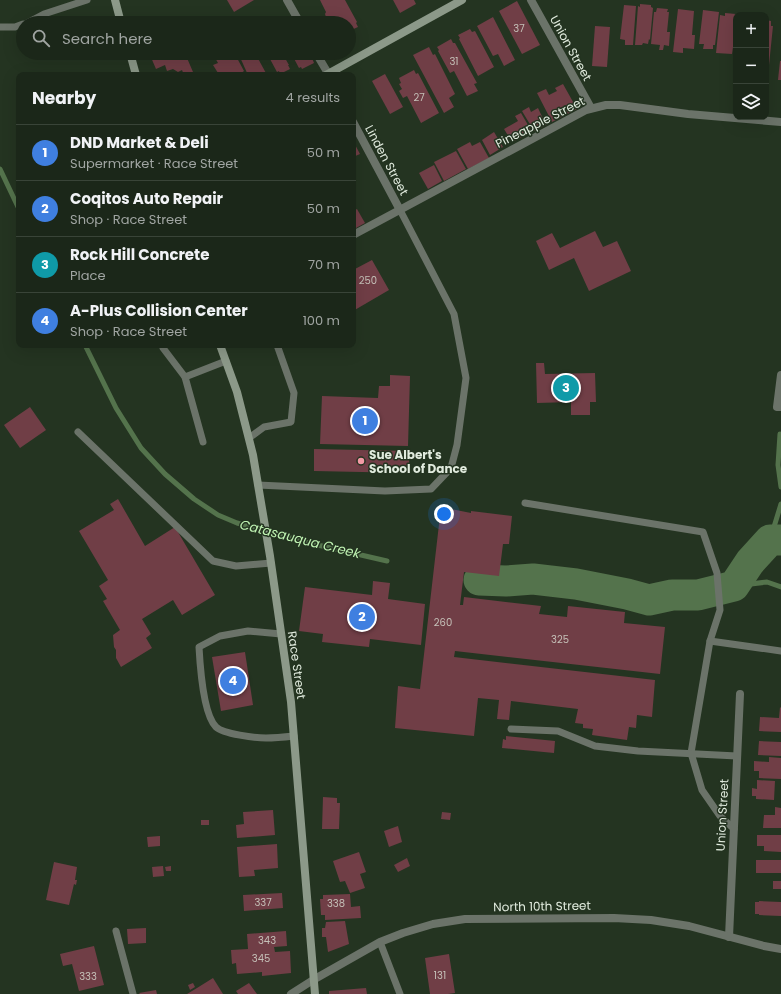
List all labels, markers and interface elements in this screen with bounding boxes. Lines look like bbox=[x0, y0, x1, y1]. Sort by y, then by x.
street label: Union Street bbox=[546, 12, 596, 84]
map controls bbox=[733, 12, 769, 120]
button: + bbox=[733, 12, 769, 48]
search box bbox=[16, 16, 356, 60]
house number: 37 bbox=[513, 21, 525, 36]
icon: search bbox=[30, 27, 52, 49]
text: Search here bbox=[62, 28, 152, 49]
button: − bbox=[733, 48, 769, 84]
house number: 31 bbox=[449, 54, 459, 69]
button: layers bbox=[733, 84, 769, 120]
text: Nearby bbox=[32, 86, 96, 110]
text: 4 results bbox=[286, 88, 340, 107]
house number: 27 bbox=[413, 90, 425, 105]
street label: Pineapple Street bbox=[492, 92, 588, 152]
street label: Linden Street bbox=[361, 122, 413, 198]
text: DND Market & Deli bbox=[70, 132, 209, 153]
text: 1 bbox=[43, 143, 47, 162]
text: 50 m bbox=[307, 143, 340, 162]
text: Supermarket · Race Street bbox=[70, 154, 238, 173]
text: Coqitos Auto Repair bbox=[70, 188, 223, 209]
text: 2 bbox=[41, 199, 49, 218]
text: 50 m bbox=[307, 199, 340, 218]
text: Shop · Race Street bbox=[70, 210, 187, 229]
text: Rock Hill Concrete bbox=[70, 244, 209, 265]
text: 3 bbox=[41, 255, 49, 274]
text: 70 m bbox=[308, 255, 340, 274]
text: Place bbox=[70, 266, 105, 285]
house number: 250 bbox=[359, 273, 377, 288]
text: A-Plus Collision Center bbox=[70, 300, 248, 321]
text: 4 bbox=[41, 311, 49, 330]
text: 100 m bbox=[303, 311, 340, 330]
text: Shop · Race Street bbox=[70, 322, 187, 341]
pin: 3 bbox=[553, 373, 579, 403]
pin: 1 bbox=[352, 406, 378, 436]
place label: Sue Albert's School of Dance bbox=[369, 446, 468, 477]
marker: Sue Albert's School of Dance bbox=[356, 456, 366, 466]
your location bbox=[434, 504, 454, 524]
water label: Catasauqua Creek bbox=[238, 515, 364, 563]
pin: 2 bbox=[349, 602, 375, 632]
house number: 260 bbox=[434, 615, 452, 630]
street label: Race Street bbox=[284, 630, 310, 700]
house number: 325 bbox=[551, 632, 569, 647]
pin: 4 bbox=[220, 666, 246, 696]
street label: Union Street bbox=[712, 778, 732, 852]
house number: 337 bbox=[254, 895, 272, 910]
house number: 338 bbox=[327, 896, 345, 911]
street label: North 10th Street bbox=[493, 897, 591, 915]
house number: 343 bbox=[258, 933, 276, 948]
house number: 345 bbox=[252, 951, 270, 966]
house number: 131 bbox=[434, 968, 446, 983]
house number: 333 bbox=[79, 969, 97, 984]

